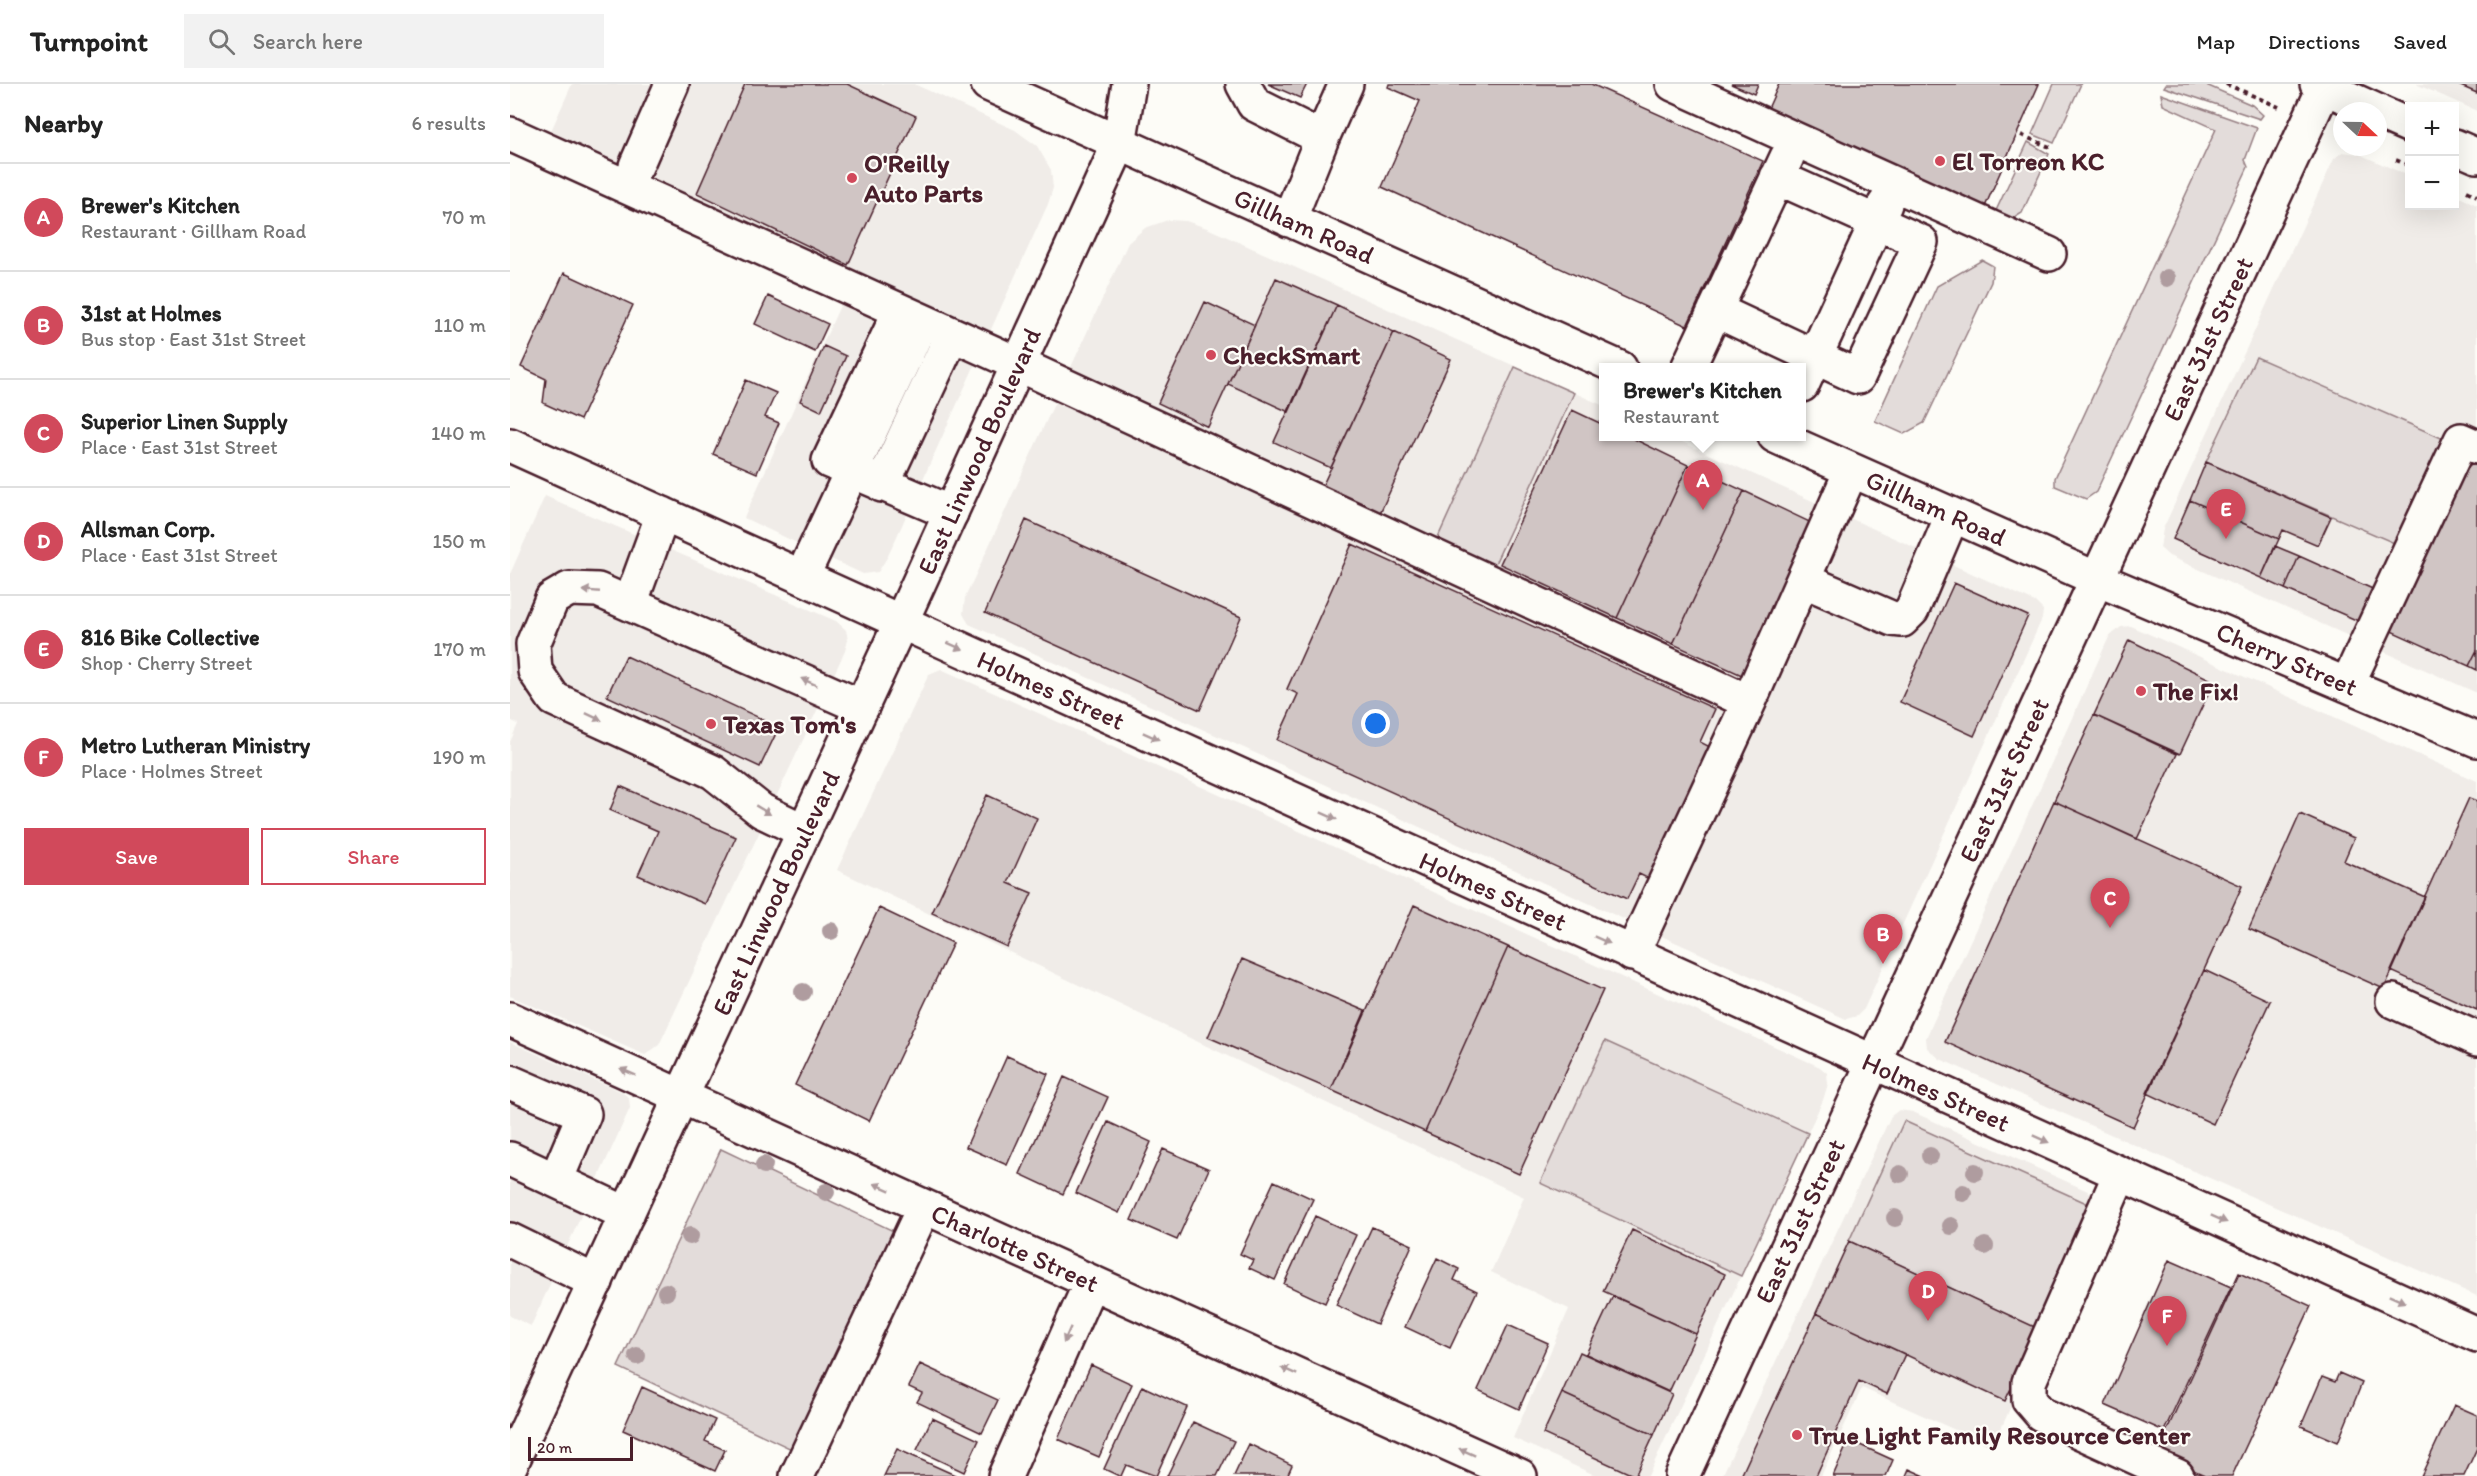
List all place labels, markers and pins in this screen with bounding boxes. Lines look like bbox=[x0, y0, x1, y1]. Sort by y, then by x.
place label: El Torreon KC bbox=[1952, 145, 2105, 177]
place label: O'Reilly Auto Parts bbox=[863, 147, 983, 209]
marker: El Torreon KC bbox=[1933, 154, 1947, 168]
marker: O'Reilly Auto Parts bbox=[845, 171, 859, 185]
place label: CheckSmart bbox=[1223, 339, 1360, 371]
marker: CheckSmart bbox=[1204, 348, 1218, 362]
pin: A bbox=[1684, 460, 1722, 510]
pin: E bbox=[2206, 490, 2246, 539]
place label: The Fix! bbox=[2152, 675, 2239, 707]
marker: The Fix! bbox=[2134, 684, 2148, 698]
place label: Texas Tom's bbox=[722, 708, 857, 740]
marker: Texas Tom's bbox=[704, 717, 718, 731]
pin: C bbox=[2090, 878, 2130, 928]
pin: B bbox=[1864, 914, 1902, 964]
pin: D bbox=[1908, 1272, 1948, 1321]
pin: F bbox=[2148, 1296, 2186, 1346]
place label: True Light Family Resource Center bbox=[1808, 1419, 2191, 1451]
marker: True Light Family Resource Center bbox=[1790, 1428, 1804, 1442]

